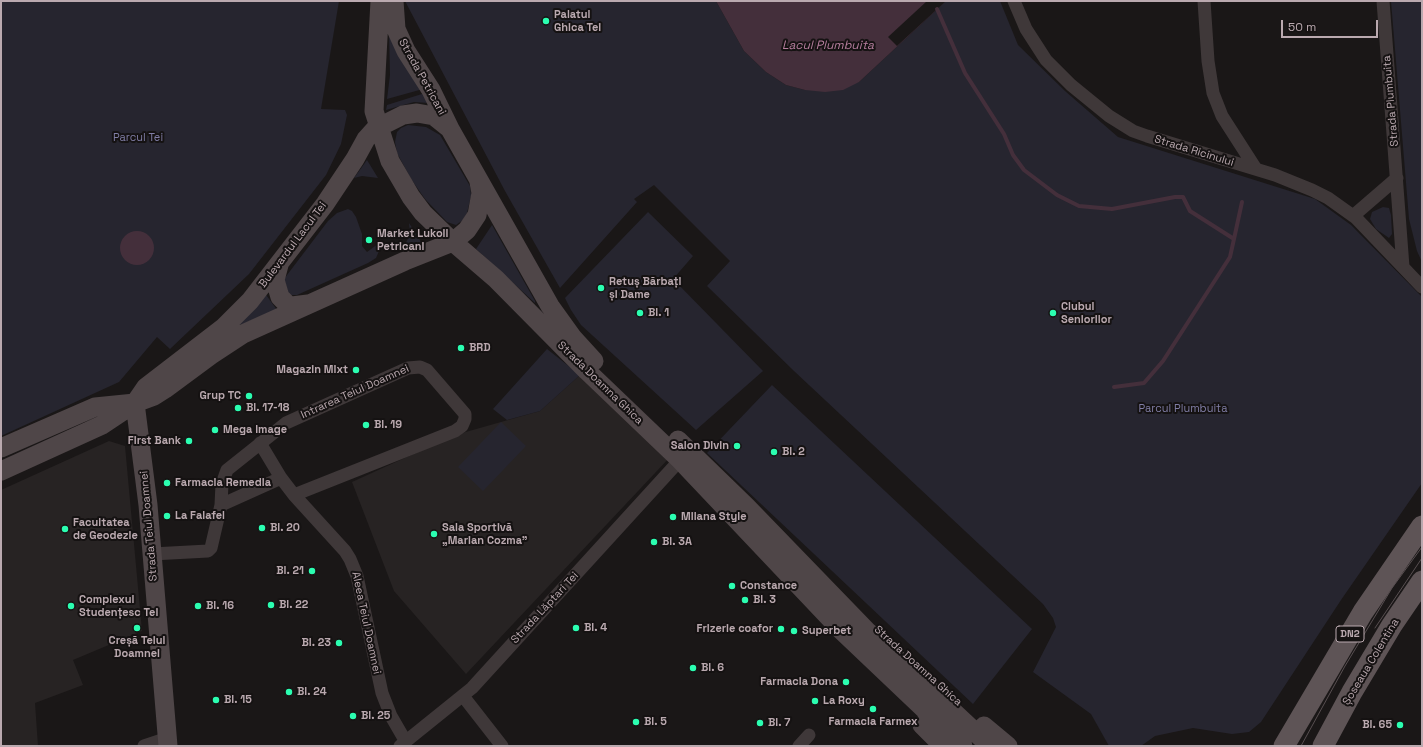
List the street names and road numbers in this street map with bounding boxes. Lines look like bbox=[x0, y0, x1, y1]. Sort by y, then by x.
street label: Strada Petricani bbox=[396, 37, 448, 117]
street label: Strada Plumbuita bbox=[1380, 55, 1402, 147]
street label: Strada Ricinului bbox=[1153, 133, 1235, 169]
street label: Bulevardul Lacul Tei bbox=[256, 200, 330, 290]
street label: Strada Doamna Ghica bbox=[555, 339, 645, 427]
street label: Intrarea Teiul Doamnei bbox=[299, 362, 411, 422]
street label: Strada Teiul Doamnei bbox=[138, 470, 160, 582]
street label: Strada Lăptari Tei bbox=[508, 570, 582, 646]
street label: Aleea Teiul Doamnei bbox=[349, 571, 383, 675]
street label: Șoseaua Colentina bbox=[1340, 616, 1402, 708]
street label: Strada Doamna Ghica bbox=[871, 623, 965, 709]
road number: DN2 bbox=[1336, 626, 1364, 642]

